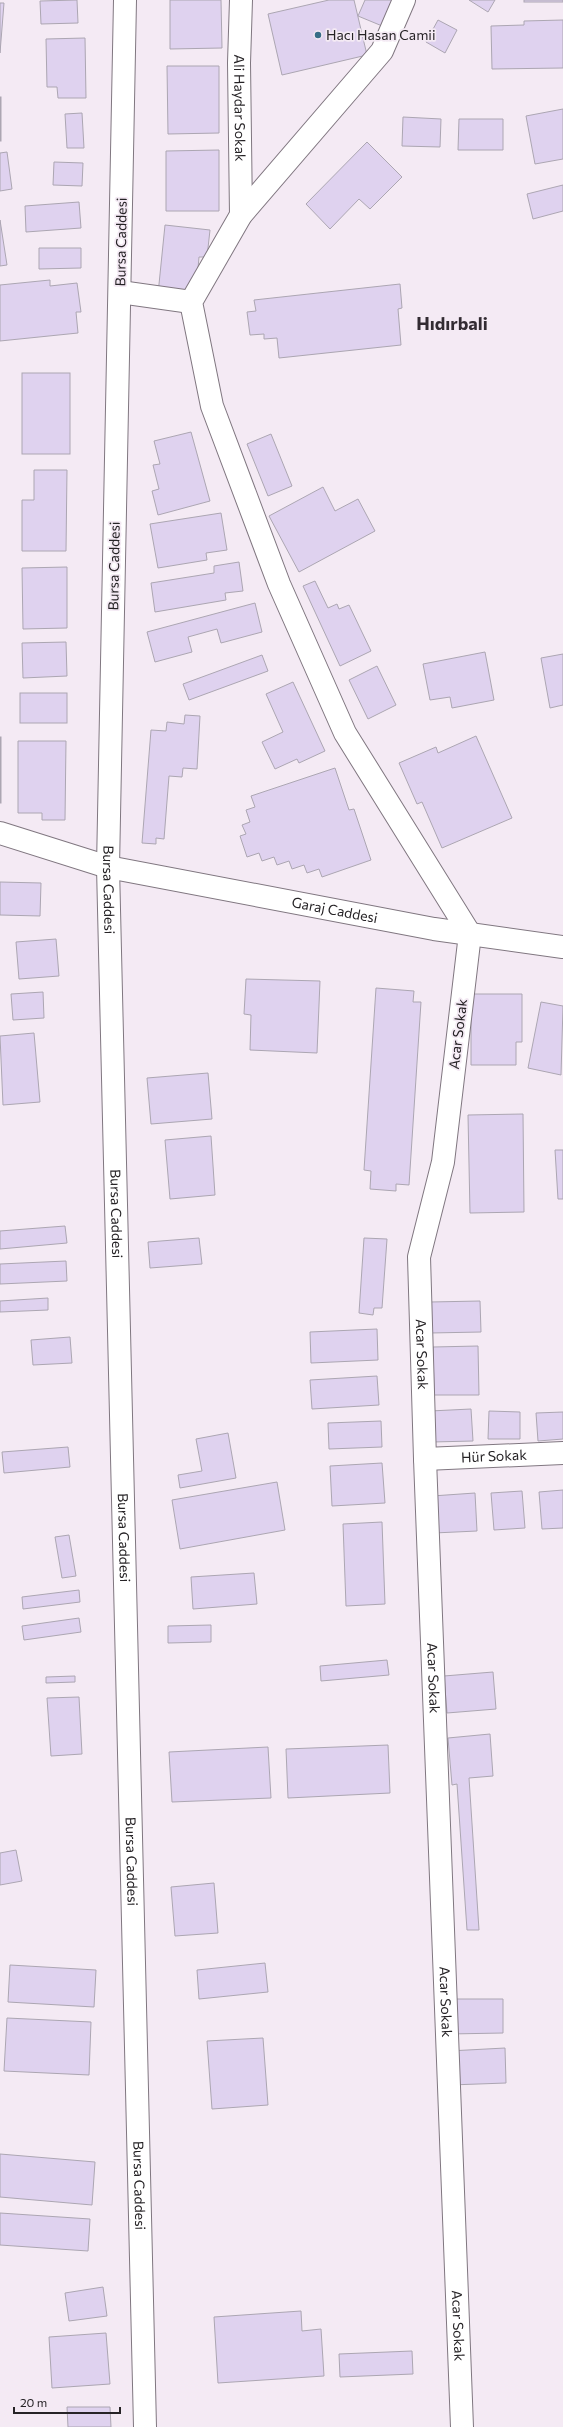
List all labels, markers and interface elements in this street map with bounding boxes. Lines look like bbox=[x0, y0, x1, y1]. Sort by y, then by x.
place label: Hacı Hasan Camii bbox=[326, 26, 436, 43]
marker: Hacı Hasan Camii bbox=[313, 30, 323, 40]
street label: Ali Haydar Sokak bbox=[231, 54, 249, 162]
street label: Bursa Caddesi bbox=[111, 197, 130, 287]
district label: Hıdırbali bbox=[416, 312, 488, 334]
street label: Bursa Caddesi bbox=[104, 521, 123, 611]
street label: Bursa Caddesi bbox=[100, 845, 119, 935]
street label: Garaj Caddesi bbox=[290, 893, 379, 926]
street label: Acar Sokak bbox=[445, 997, 470, 1070]
street label: Bursa Caddesi bbox=[107, 1169, 126, 1258]
street label: Acar Sokak bbox=[413, 1319, 432, 1390]
street label: Hür Sokak bbox=[461, 1446, 528, 1465]
street label: Bursa Caddesi bbox=[115, 1493, 134, 1582]
street label: Acar Sokak bbox=[424, 1642, 444, 1714]
street label: Bursa Caddesi bbox=[123, 1817, 142, 1906]
street label: Acar Sokak bbox=[436, 1966, 456, 2038]
street label: Bursa Caddesi bbox=[130, 2141, 149, 2230]
street label: Acar Sokak bbox=[449, 2290, 468, 2362]
scale bar bbox=[14, 2389, 120, 2415]
text: 20 m bbox=[20, 2395, 47, 2409]

